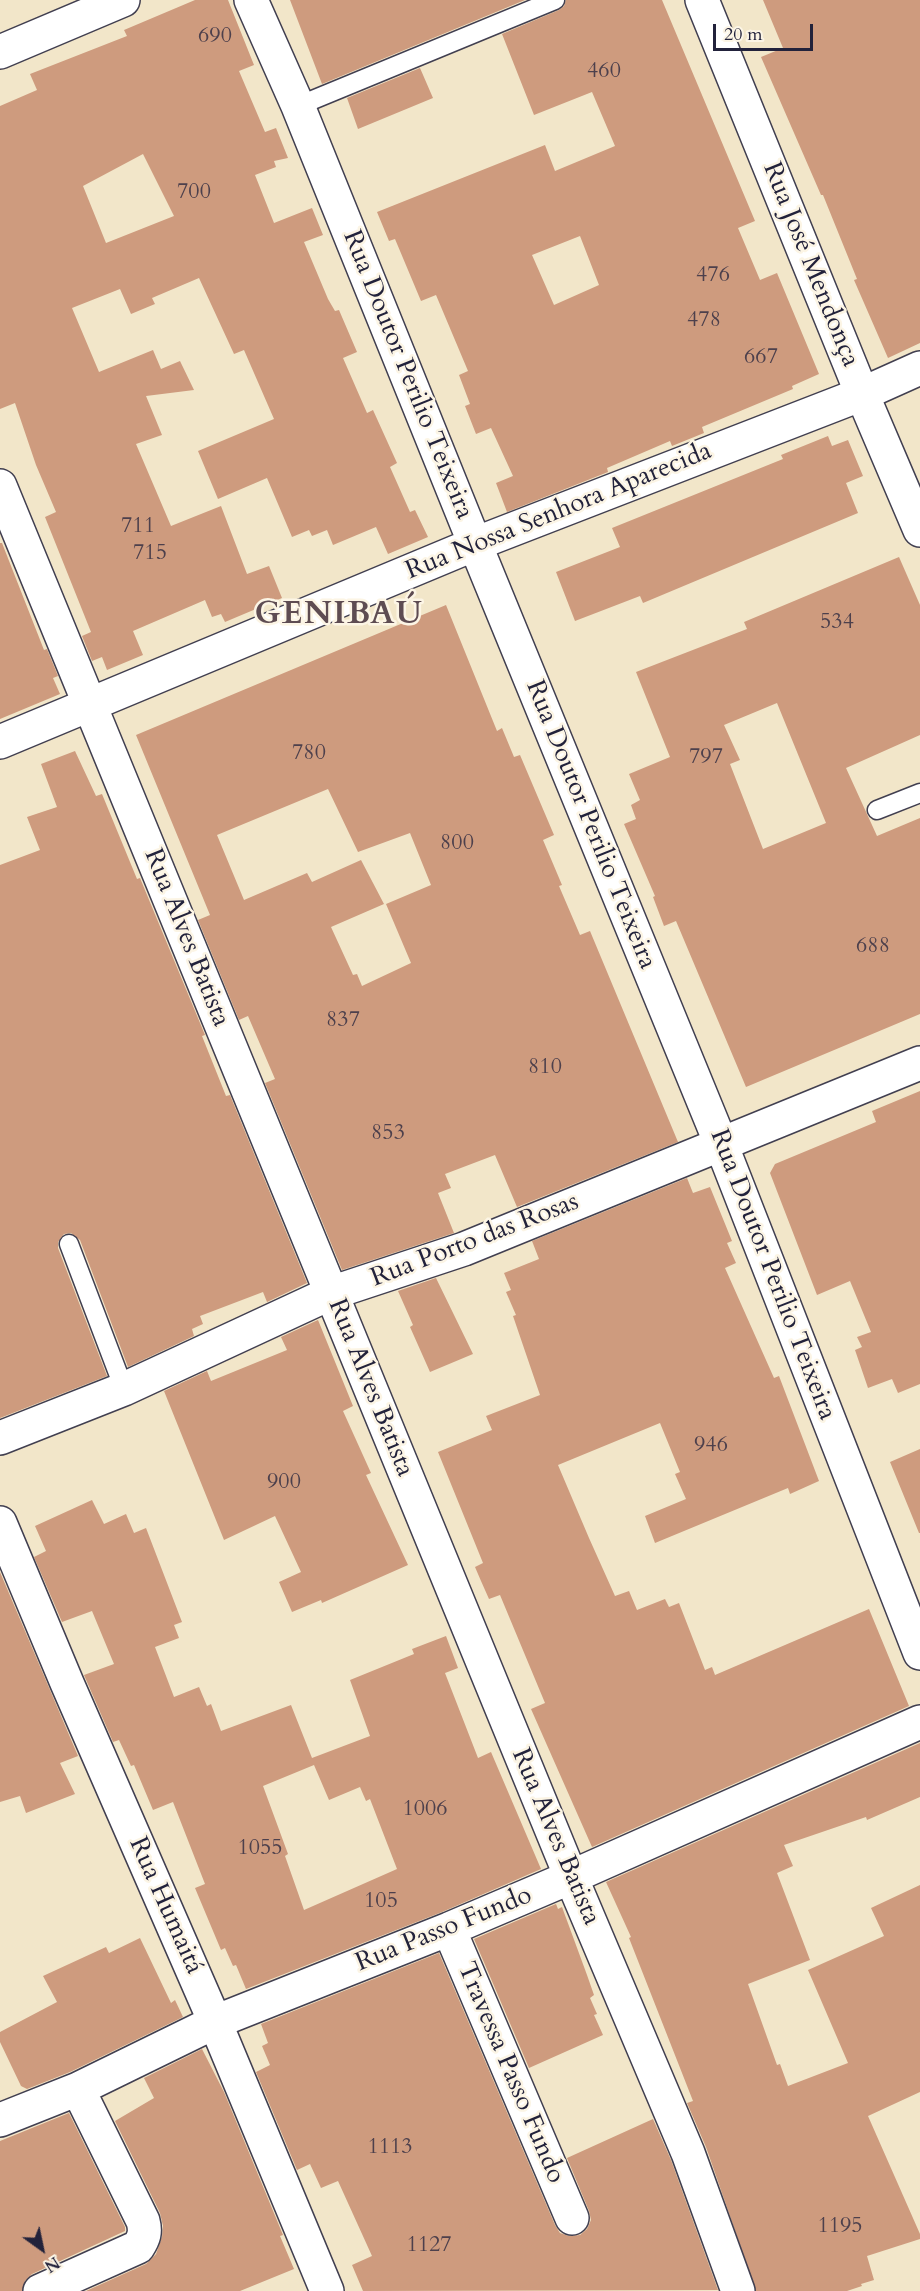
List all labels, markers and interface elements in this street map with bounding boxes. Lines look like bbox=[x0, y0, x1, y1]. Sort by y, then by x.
scale bar bbox=[716, 12, 816, 50]
text: 20 m bbox=[724, 22, 763, 47]
house number: 690 bbox=[198, 24, 232, 50]
house number: 460 bbox=[587, 59, 621, 85]
street label: Rua José Mendonça bbox=[755, 158, 865, 372]
house number: 700 bbox=[177, 180, 211, 206]
street label: Rua Doutor Perilio Teixeira bbox=[335, 226, 479, 524]
house number: 476 bbox=[696, 263, 730, 289]
house number: 478 bbox=[687, 308, 721, 334]
house number: 667 bbox=[744, 345, 778, 371]
street label: Rua Nossa Senhora Aparecida bbox=[402, 436, 716, 588]
house number: 711 bbox=[121, 514, 155, 540]
house number: 715 bbox=[133, 541, 167, 567]
district label: GENIBAÚ bbox=[255, 597, 423, 635]
house number: 534 bbox=[820, 610, 854, 636]
street label: Rua Doutor Perilio Teixeira bbox=[518, 676, 662, 974]
house number: 780 bbox=[292, 741, 326, 767]
house number: 797 bbox=[689, 745, 723, 771]
house number: 800 bbox=[440, 831, 474, 857]
street label: Rua Alves Batista bbox=[136, 845, 236, 1031]
house number: 688 bbox=[856, 934, 890, 960]
house number: 837 bbox=[326, 1008, 360, 1034]
house number: 810 bbox=[528, 1055, 562, 1081]
house number: 853 bbox=[371, 1121, 405, 1147]
street label: Rua Doutor Perilio Teixeira bbox=[702, 1125, 842, 1425]
street label: Rua Porto das Rosas bbox=[367, 1187, 583, 1295]
street label: Rua Alves Batista bbox=[320, 1295, 420, 1481]
house number: 946 bbox=[694, 1433, 728, 1459]
house number: 900 bbox=[267, 1470, 301, 1496]
street label: Rua Alves Batista bbox=[504, 1744, 606, 1930]
house number: 1006 bbox=[402, 1797, 448, 1823]
street label: Rua Humaitá bbox=[121, 1833, 209, 1979]
house number: 1055 bbox=[237, 1836, 283, 1862]
street label: Rua Passo Fundo bbox=[351, 1880, 537, 1980]
house number: 105 bbox=[364, 1889, 398, 1915]
street label: Travessa Passo Fundo bbox=[449, 1958, 571, 2188]
house number: 1113 bbox=[367, 2135, 413, 2161]
house number: 1195 bbox=[817, 2214, 863, 2240]
north arrow bbox=[12, 2219, 72, 2279]
house number: 1127 bbox=[406, 2233, 452, 2259]
text: N bbox=[40, 2251, 64, 2277]

